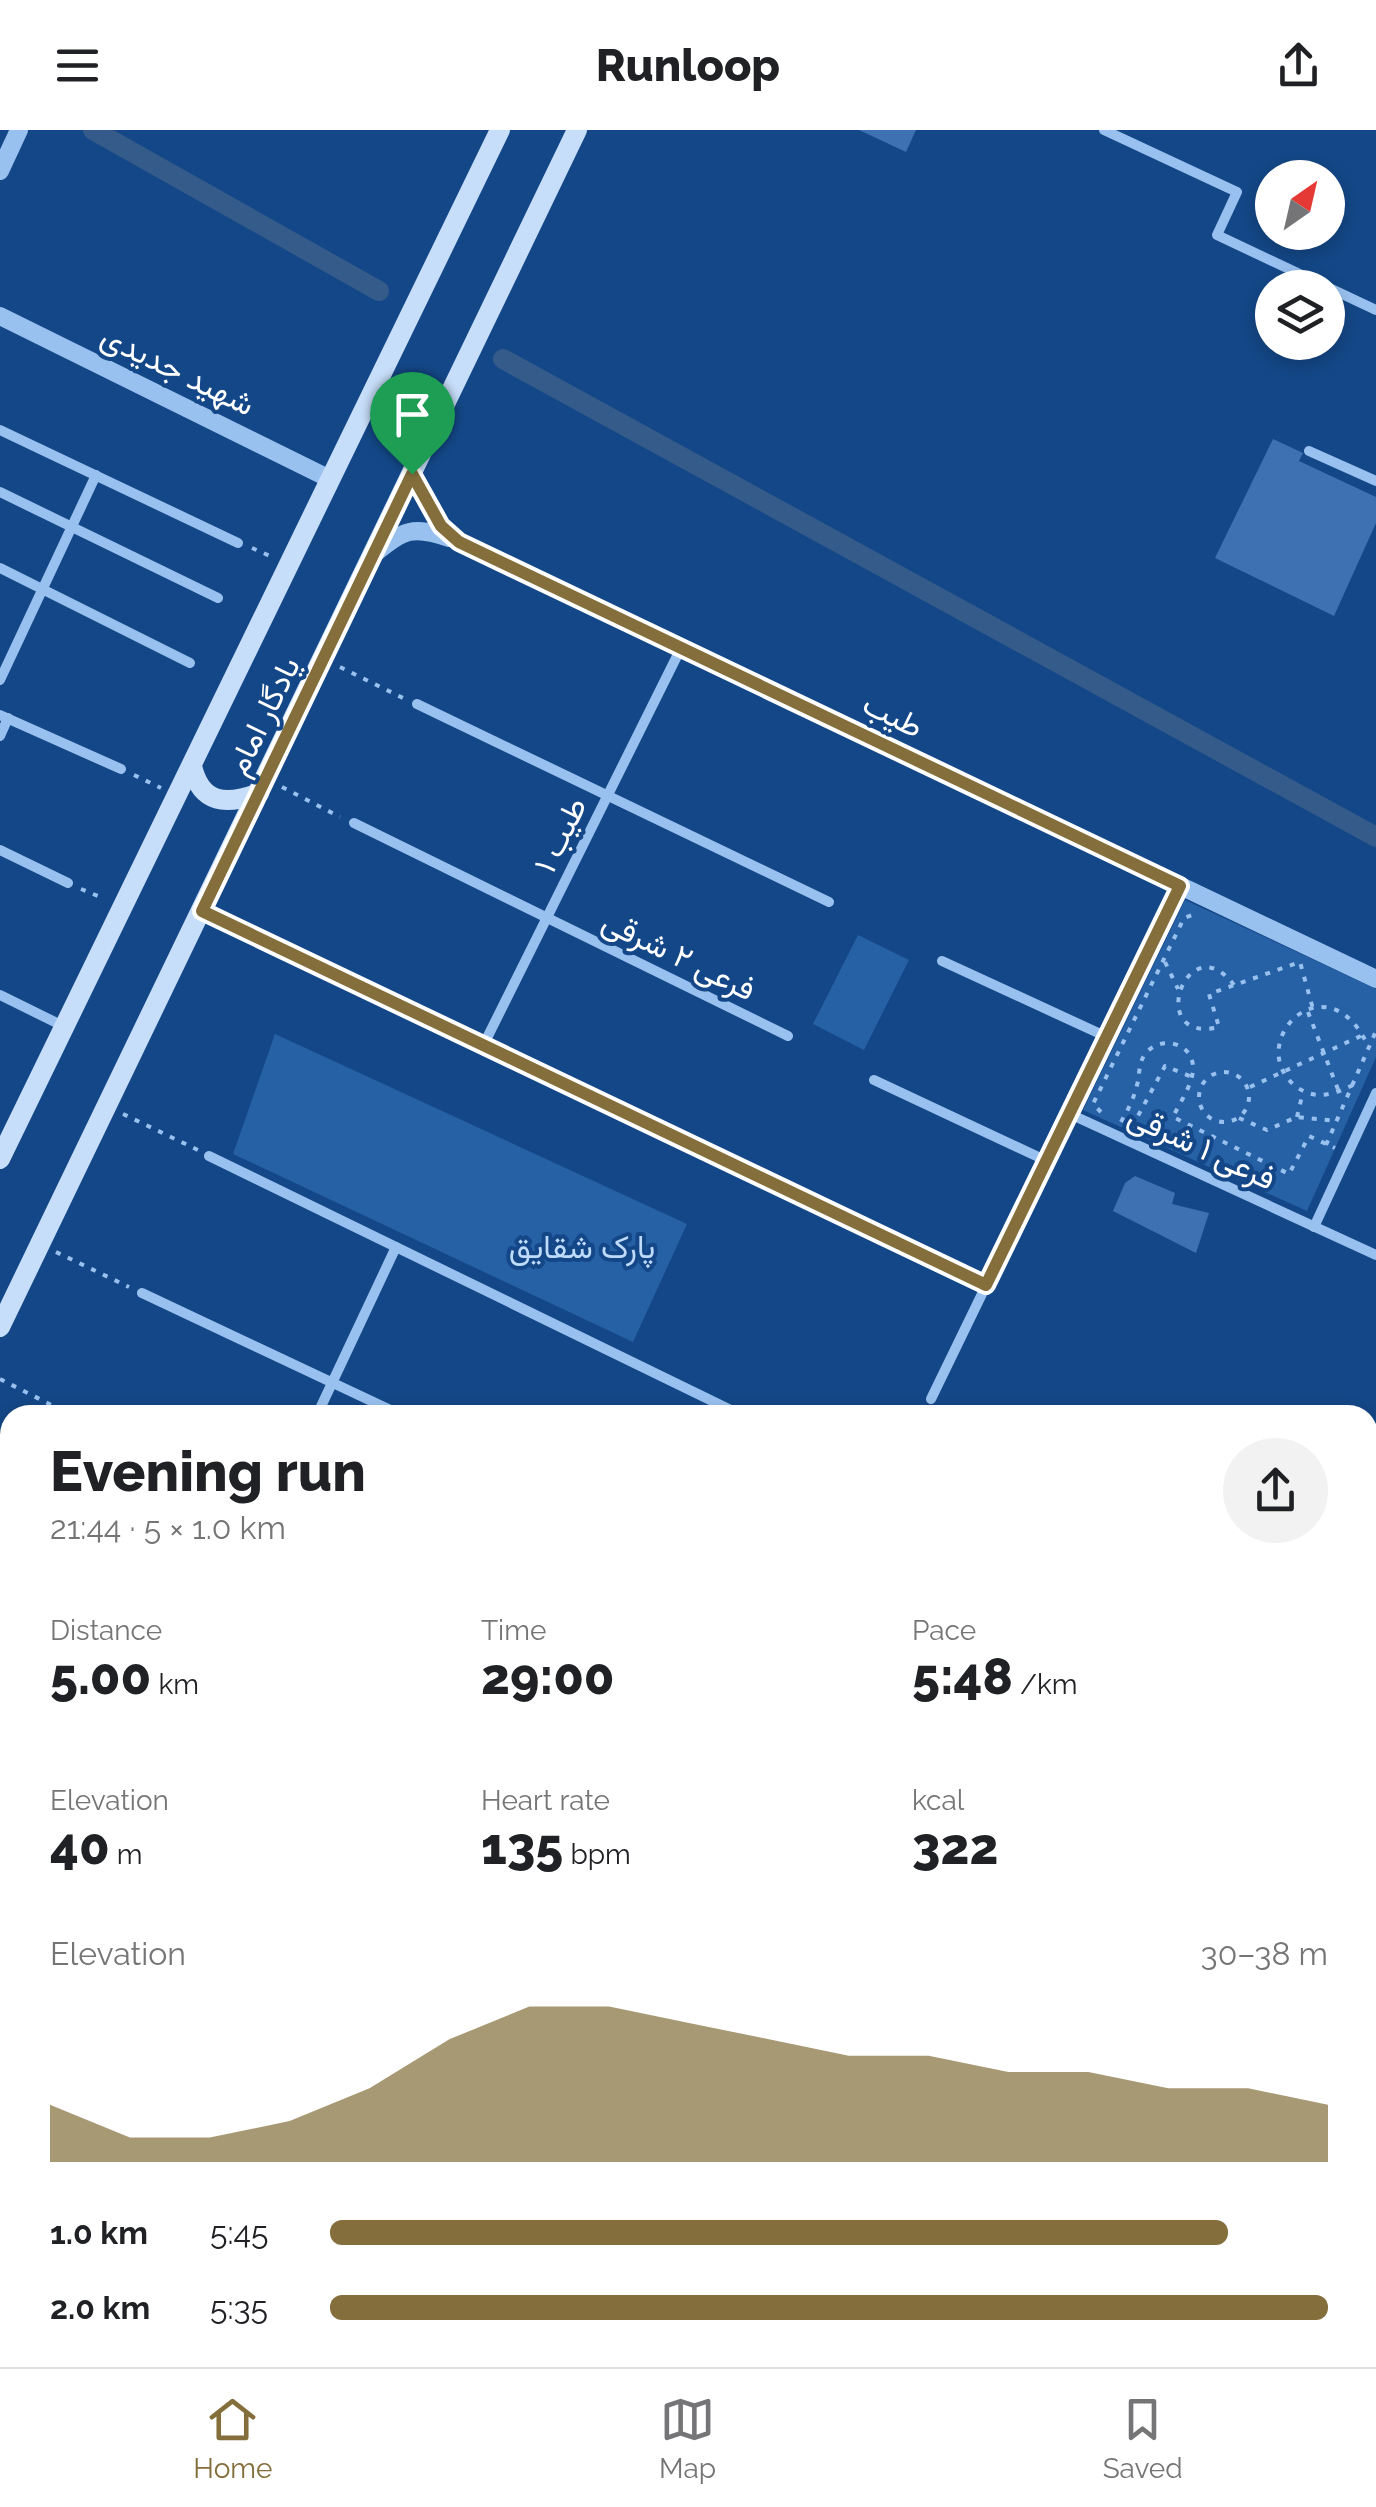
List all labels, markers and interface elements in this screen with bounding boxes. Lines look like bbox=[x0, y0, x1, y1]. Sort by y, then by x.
icon: menu bbox=[50, 38, 105, 93]
icon: share bbox=[1271, 38, 1326, 93]
text: Runloop bbox=[596, 39, 780, 92]
north arrow bbox=[1255, 160, 1345, 250]
map controls bbox=[1255, 160, 1345, 360]
button: layers bbox=[1255, 270, 1345, 360]
street label: شهید جدیدی bbox=[95, 317, 261, 424]
pin bbox=[370, 372, 455, 475]
icon: arrive bbox=[385, 387, 440, 442]
street label: یادگار امام bbox=[218, 651, 310, 782]
street label: طیب bbox=[857, 684, 929, 745]
street label: طیب ۱ bbox=[525, 791, 594, 879]
street label: فرعی ۲ شرقی bbox=[596, 902, 762, 1009]
street label: فرعی ۱ شرقی bbox=[1122, 1096, 1282, 1199]
park label: پارک شقایق bbox=[509, 1228, 655, 1269]
button: share bbox=[1223, 1438, 1328, 1543]
text: Evening run bbox=[50, 1439, 366, 1504]
text: 21:44 · 5 × 1.0 km bbox=[50, 1509, 286, 1546]
text: Distance bbox=[50, 1614, 162, 1647]
text: Time bbox=[481, 1614, 546, 1647]
text: Pace bbox=[912, 1614, 976, 1647]
text: 5.00 bbox=[50, 1647, 151, 1706]
text: 29:00 bbox=[481, 1647, 615, 1706]
text: 5:48 bbox=[912, 1647, 1013, 1706]
text: km bbox=[151, 1668, 199, 1701]
text: /km bbox=[1013, 1668, 1077, 1701]
text: Elevation bbox=[50, 1784, 169, 1817]
text: Heart rate bbox=[481, 1784, 610, 1817]
text: kcal bbox=[912, 1784, 964, 1817]
text: 40 bbox=[50, 1817, 110, 1876]
text: 135 bbox=[481, 1817, 563, 1876]
text: 322 bbox=[912, 1817, 998, 1876]
text: m bbox=[110, 1838, 142, 1871]
text: bpm bbox=[563, 1838, 631, 1871]
text: Elevation bbox=[50, 1935, 186, 1972]
text: 30–38 m bbox=[1201, 1935, 1328, 1972]
text: 1.0 km bbox=[50, 2214, 148, 2251]
text: 5:45 bbox=[210, 2214, 268, 2251]
text: 2.0 km bbox=[50, 2289, 150, 2326]
text: 5:35 bbox=[210, 2289, 268, 2326]
tab: Home bbox=[193, 2392, 273, 2485]
tab: Map bbox=[659, 2392, 716, 2485]
tab: Saved bbox=[1103, 2392, 1183, 2485]

